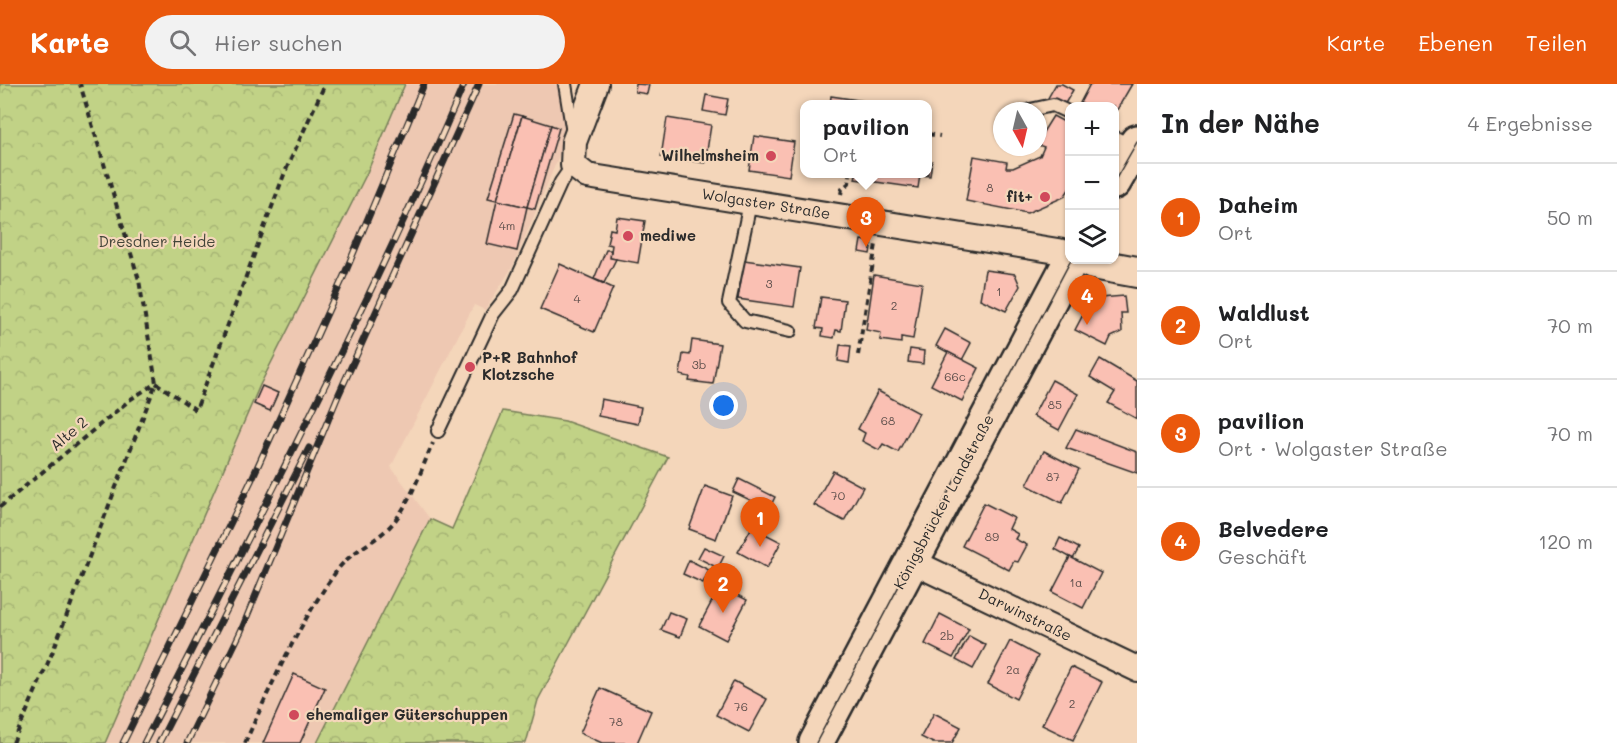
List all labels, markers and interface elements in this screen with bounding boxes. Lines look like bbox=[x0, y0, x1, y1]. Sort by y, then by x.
search box bbox=[145, 15, 565, 69]
text: Karte bbox=[30, 24, 109, 60]
icon: search bbox=[166, 26, 199, 59]
text: Hier suchen bbox=[214, 28, 342, 57]
text: Karte bbox=[1327, 29, 1385, 56]
text: Ebenen bbox=[1418, 29, 1493, 56]
text: Teilen bbox=[1526, 29, 1587, 56]
popup bbox=[800, 100, 932, 178]
north arrow bbox=[993, 102, 1047, 156]
map controls bbox=[1065, 102, 1119, 264]
button: + bbox=[1065, 102, 1119, 156]
text: In der Nähe bbox=[1161, 106, 1320, 140]
text: 4 Ergebnisse bbox=[1468, 110, 1593, 136]
text: pavilion bbox=[823, 112, 909, 141]
text: Ort bbox=[823, 141, 858, 167]
place label: Wilhelmsheim bbox=[661, 145, 759, 165]
marker: Wilhelmsheim bbox=[764, 149, 778, 163]
button: − bbox=[1065, 156, 1119, 210]
house number: 8 bbox=[986, 179, 994, 195]
street label: Wolgaster Straße bbox=[700, 183, 832, 223]
place label: fit+ bbox=[1006, 186, 1033, 206]
marker: fit+ bbox=[1038, 190, 1052, 204]
text: Daheim bbox=[1218, 190, 1298, 219]
pin: 3 bbox=[846, 198, 886, 247]
text: 1 bbox=[1176, 204, 1185, 230]
text: 50 m bbox=[1547, 204, 1593, 230]
button: layers bbox=[1065, 210, 1119, 264]
house number: 4m bbox=[499, 217, 515, 233]
text: Ort bbox=[1218, 219, 1253, 245]
place label: mediwe bbox=[640, 225, 696, 245]
marker: mediwe bbox=[621, 229, 635, 243]
park label: Dresdner Heide bbox=[98, 231, 216, 251]
house number: 3 bbox=[765, 275, 773, 291]
pin: 4 bbox=[1068, 276, 1106, 325]
house number: 1 bbox=[996, 283, 1002, 299]
house number: 4 bbox=[573, 290, 581, 306]
house number: 2 bbox=[891, 297, 897, 313]
text: Waldlust bbox=[1218, 298, 1310, 327]
text: 2 bbox=[1175, 312, 1186, 338]
text: 70 m bbox=[1547, 312, 1593, 338]
text: Ort bbox=[1218, 327, 1253, 353]
place label: P+R Bahnhof Klotzsche bbox=[482, 347, 578, 384]
house number: 3b bbox=[692, 356, 706, 372]
marker: P+R Bahnhof Klotzsche bbox=[463, 360, 477, 374]
house number: 66c bbox=[944, 368, 966, 384]
your location bbox=[709, 391, 738, 420]
house number: 85 bbox=[1048, 396, 1062, 412]
text: pavilion bbox=[1218, 406, 1304, 435]
street label: Königsbrücker Landstraße bbox=[888, 411, 998, 592]
street label: Alte 2 bbox=[45, 412, 91, 455]
house number: 68 bbox=[881, 412, 895, 428]
text: 3 bbox=[1175, 420, 1187, 446]
text: 70 m bbox=[1547, 420, 1593, 446]
text: Ort · Wolgaster Straße bbox=[1218, 435, 1448, 461]
house number: 87 bbox=[1046, 468, 1060, 484]
house number: 70 bbox=[831, 487, 846, 503]
pin: 1 bbox=[740, 498, 780, 547]
text: Belvedere bbox=[1218, 514, 1329, 543]
house number: 89 bbox=[985, 528, 999, 544]
text: 4 bbox=[1174, 528, 1187, 554]
text: 120 m bbox=[1538, 528, 1593, 554]
text: Geschäft bbox=[1218, 543, 1307, 569]
pin: 2 bbox=[704, 564, 742, 613]
house number: 1a bbox=[1070, 574, 1082, 590]
street label: Darwinstraße bbox=[976, 583, 1075, 645]
house number: 2b bbox=[940, 627, 954, 643]
house number: 2a bbox=[1006, 661, 1020, 677]
house number: 2 bbox=[1069, 695, 1075, 711]
house number: 76 bbox=[734, 698, 748, 714]
place label: ehemaliger Güterschuppen bbox=[306, 704, 508, 724]
marker: ehemaliger Güterschuppen bbox=[287, 708, 301, 722]
house number: 78 bbox=[609, 713, 623, 729]

